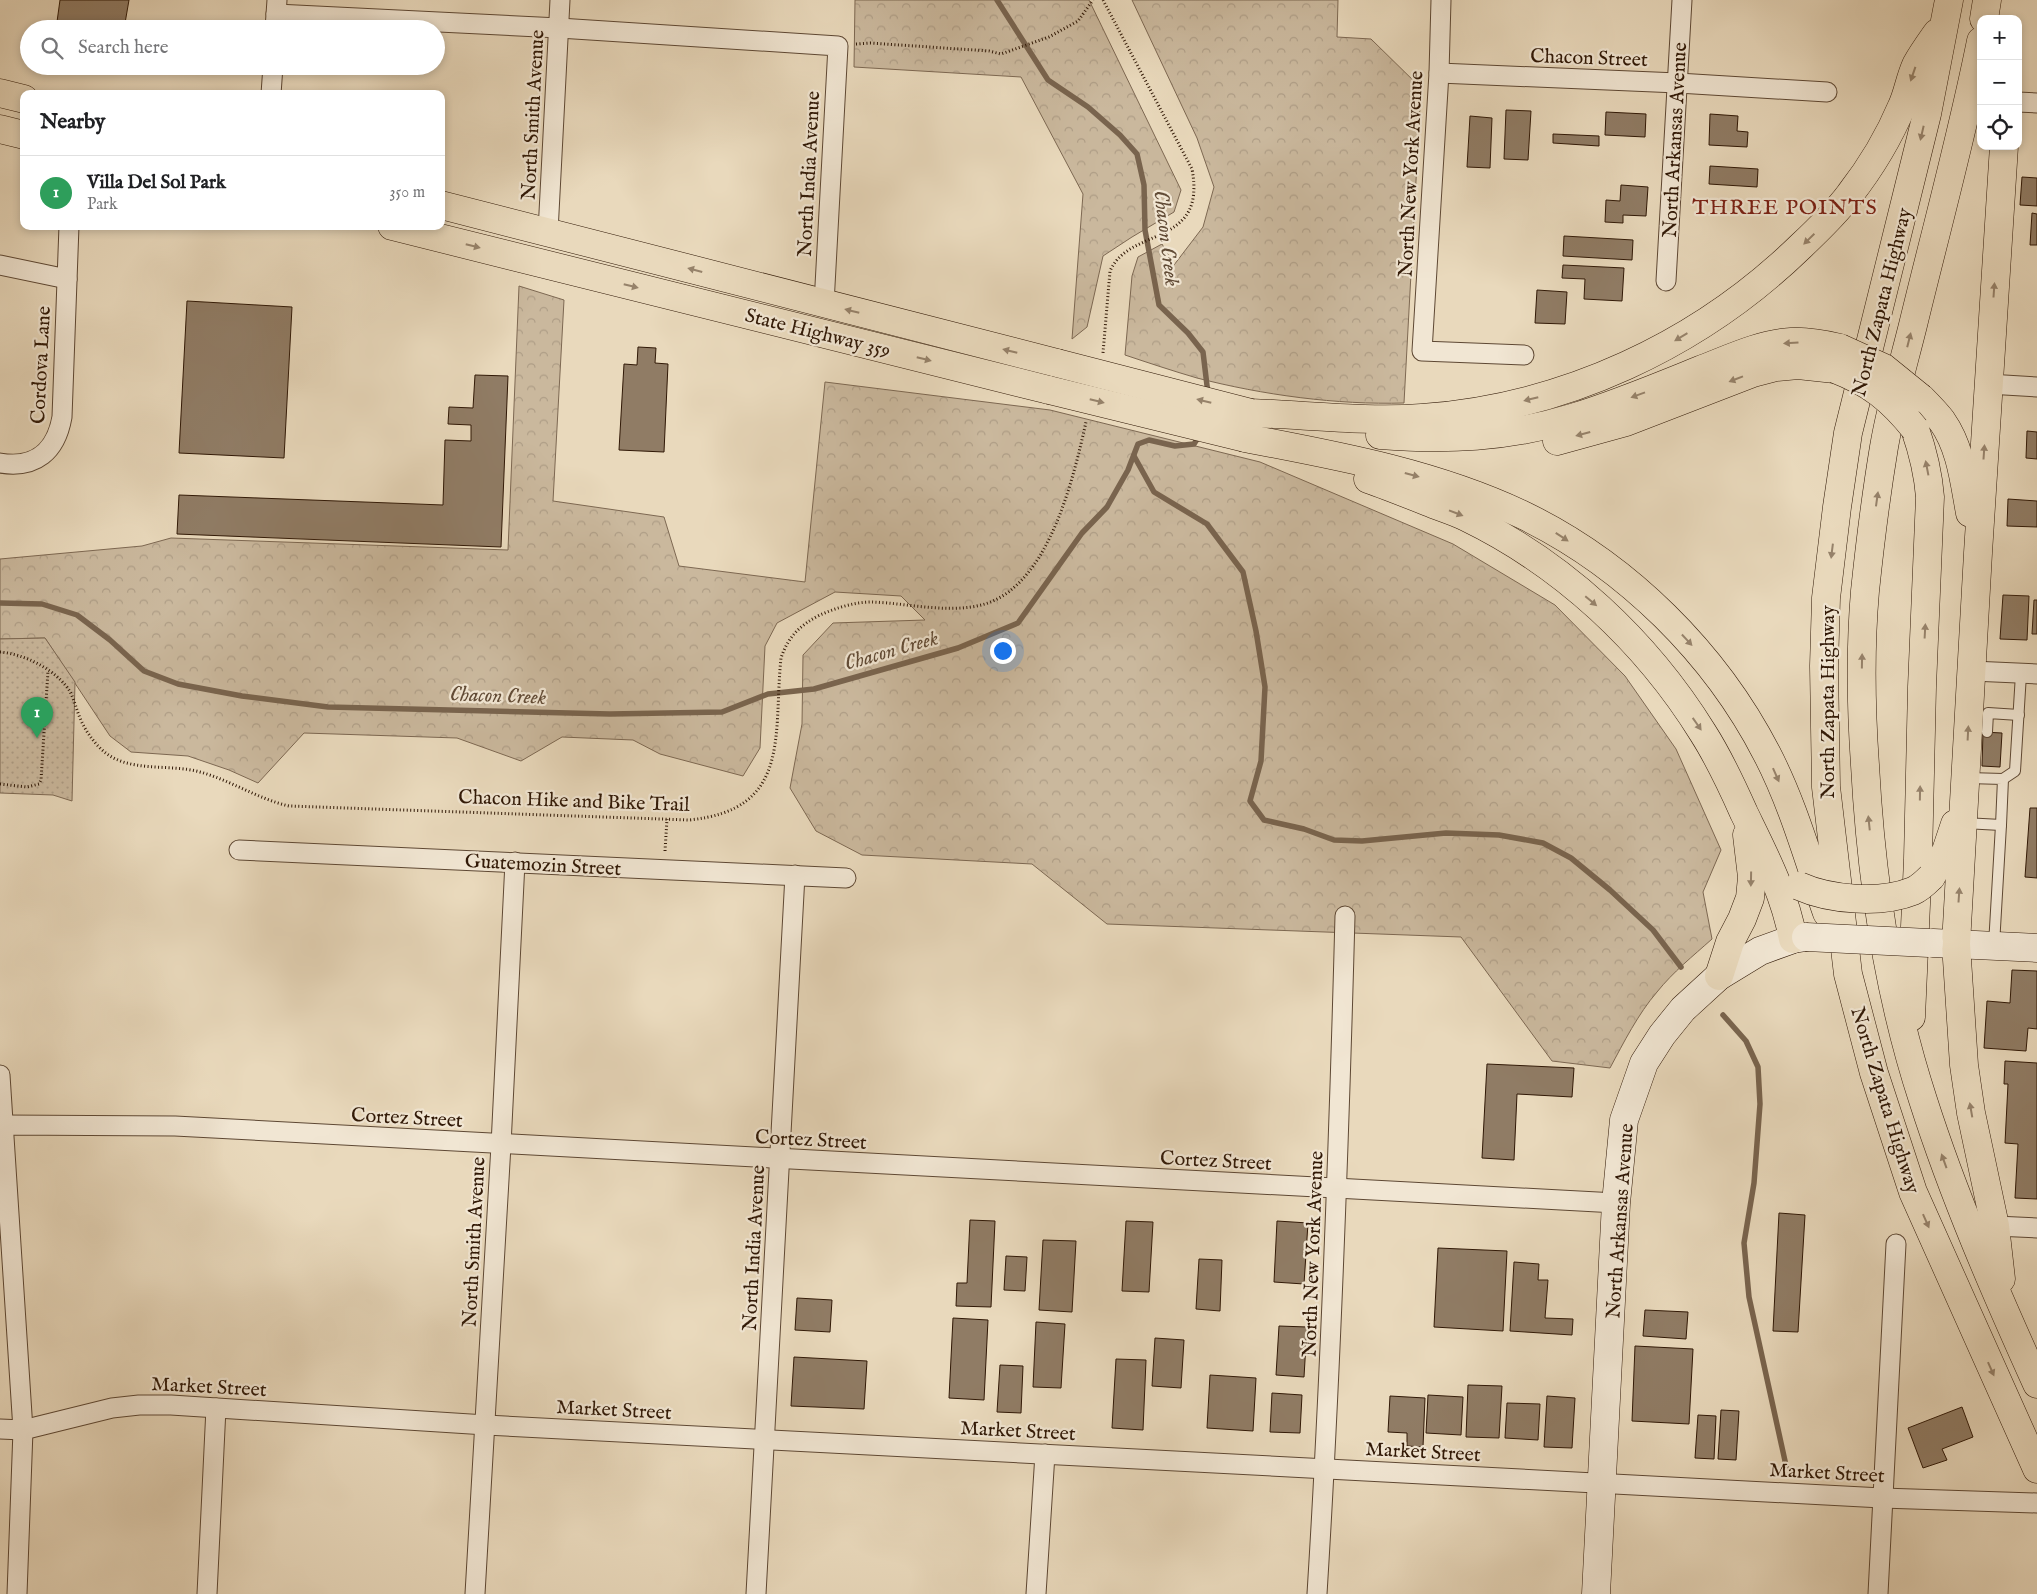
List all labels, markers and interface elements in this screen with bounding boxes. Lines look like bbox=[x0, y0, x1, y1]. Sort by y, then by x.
map controls bbox=[1977, 15, 2022, 150]
button: + bbox=[1977, 15, 2022, 60]
search box bbox=[20, 20, 445, 75]
street label: North Smith Avenue bbox=[517, 29, 550, 201]
icon: search bbox=[38, 34, 66, 62]
text: Search here bbox=[78, 36, 169, 60]
street label: North Arkansas Avenue bbox=[1658, 42, 1693, 238]
street label: Chacon Street bbox=[1530, 44, 1648, 73]
button: − bbox=[1977, 60, 2022, 105]
one-way arrow bbox=[1909, 66, 1917, 81]
street label: North New York Avenue bbox=[1394, 70, 1429, 278]
street label: North India Avenue bbox=[793, 90, 826, 258]
button: locate bbox=[1977, 105, 2022, 150]
text: Nearby bbox=[40, 109, 105, 136]
one-way arrow bbox=[1918, 125, 1926, 140]
text: Villa Del Sol Park bbox=[87, 171, 226, 195]
text: 1 bbox=[53, 183, 59, 203]
text: 350 m bbox=[390, 183, 425, 203]
water label: Chacon Creek bbox=[1146, 189, 1185, 288]
district label: THREE POINTS bbox=[1692, 194, 1878, 222]
text: Park bbox=[87, 195, 117, 215]
street label: North Zapata Highway bbox=[1847, 205, 1918, 399]
one-way arrow bbox=[1803, 232, 1815, 244]
one-way arrow bbox=[465, 243, 480, 251]
one-way arrow bbox=[687, 266, 702, 274]
one-way arrow bbox=[623, 282, 638, 290]
one-way arrow bbox=[1991, 282, 1999, 298]
street label: State Highway 359 bbox=[742, 303, 893, 364]
street label: Cordova Lane bbox=[26, 305, 57, 425]
one-way arrow bbox=[845, 307, 860, 315]
one-way arrow bbox=[1674, 333, 1687, 342]
one-way arrow bbox=[1905, 333, 1913, 348]
one-way arrow bbox=[1783, 340, 1799, 348]
one-way arrow bbox=[1002, 347, 1017, 355]
one-way arrow bbox=[917, 355, 932, 363]
one-way arrow bbox=[1728, 375, 1743, 383]
one-way arrow bbox=[1630, 391, 1645, 399]
one-way arrow bbox=[1524, 395, 1539, 403]
one-way arrow bbox=[1089, 397, 1104, 405]
one-way arrow bbox=[1197, 397, 1212, 405]
one-way arrow bbox=[1576, 430, 1591, 438]
one-way arrow bbox=[1980, 444, 1988, 460]
one-way arrow bbox=[1922, 460, 1930, 476]
one-way arrow bbox=[1405, 471, 1420, 479]
one-way arrow bbox=[1873, 491, 1881, 507]
one-way arrow bbox=[1449, 509, 1464, 517]
one-way arrow bbox=[1555, 532, 1569, 541]
one-way arrow bbox=[1828, 543, 1836, 559]
one-way arrow bbox=[1585, 596, 1598, 607]
street label: North Zapata Highway bbox=[1816, 605, 1841, 799]
one-way arrow bbox=[1921, 622, 1929, 638]
water label: Chacon Creek bbox=[841, 625, 942, 678]
one-way arrow bbox=[1681, 633, 1693, 645]
your location bbox=[990, 638, 1016, 664]
one-way arrow bbox=[1859, 653, 1867, 669]
water label: Chacon Creek bbox=[449, 681, 547, 712]
pin: 1 bbox=[21, 697, 53, 738]
one-way arrow bbox=[1692, 717, 1702, 731]
one-way arrow bbox=[1964, 725, 1972, 741]
one-way arrow bbox=[1772, 767, 1781, 782]
street label: Chacon Hike and Bike Trail bbox=[458, 785, 691, 818]
one-way arrow bbox=[1916, 785, 1924, 801]
one-way arrow bbox=[1865, 815, 1873, 831]
street label: Guatemozin Street bbox=[464, 849, 622, 882]
one-way arrow bbox=[1747, 872, 1755, 888]
one-way arrow bbox=[1956, 887, 1964, 903]
street label: North Zapata Highway bbox=[1844, 1004, 1925, 1197]
one-way arrow bbox=[1966, 1102, 1974, 1118]
street label: Cortez Street bbox=[350, 1103, 463, 1134]
street label: North Arkansas Avenue bbox=[1601, 1123, 1640, 1320]
street label: Cortez Street bbox=[754, 1125, 867, 1156]
street label: Cortez Street bbox=[1159, 1146, 1272, 1177]
street label: North New York Avenue bbox=[1297, 1150, 1330, 1358]
one-way arrow bbox=[1940, 1154, 1947, 1169]
street label: North Smith Avenue bbox=[458, 1156, 491, 1328]
street label: North India Avenue bbox=[738, 1164, 771, 1332]
one-way arrow bbox=[1922, 1214, 1930, 1228]
one-way arrow bbox=[1988, 1362, 1996, 1376]
street label: Market Street bbox=[151, 1372, 267, 1403]
street label: Market Street bbox=[556, 1395, 672, 1426]
street label: Market Street bbox=[960, 1416, 1076, 1447]
street label: Market Street bbox=[1365, 1437, 1481, 1468]
street label: Market Street bbox=[1769, 1458, 1885, 1489]

